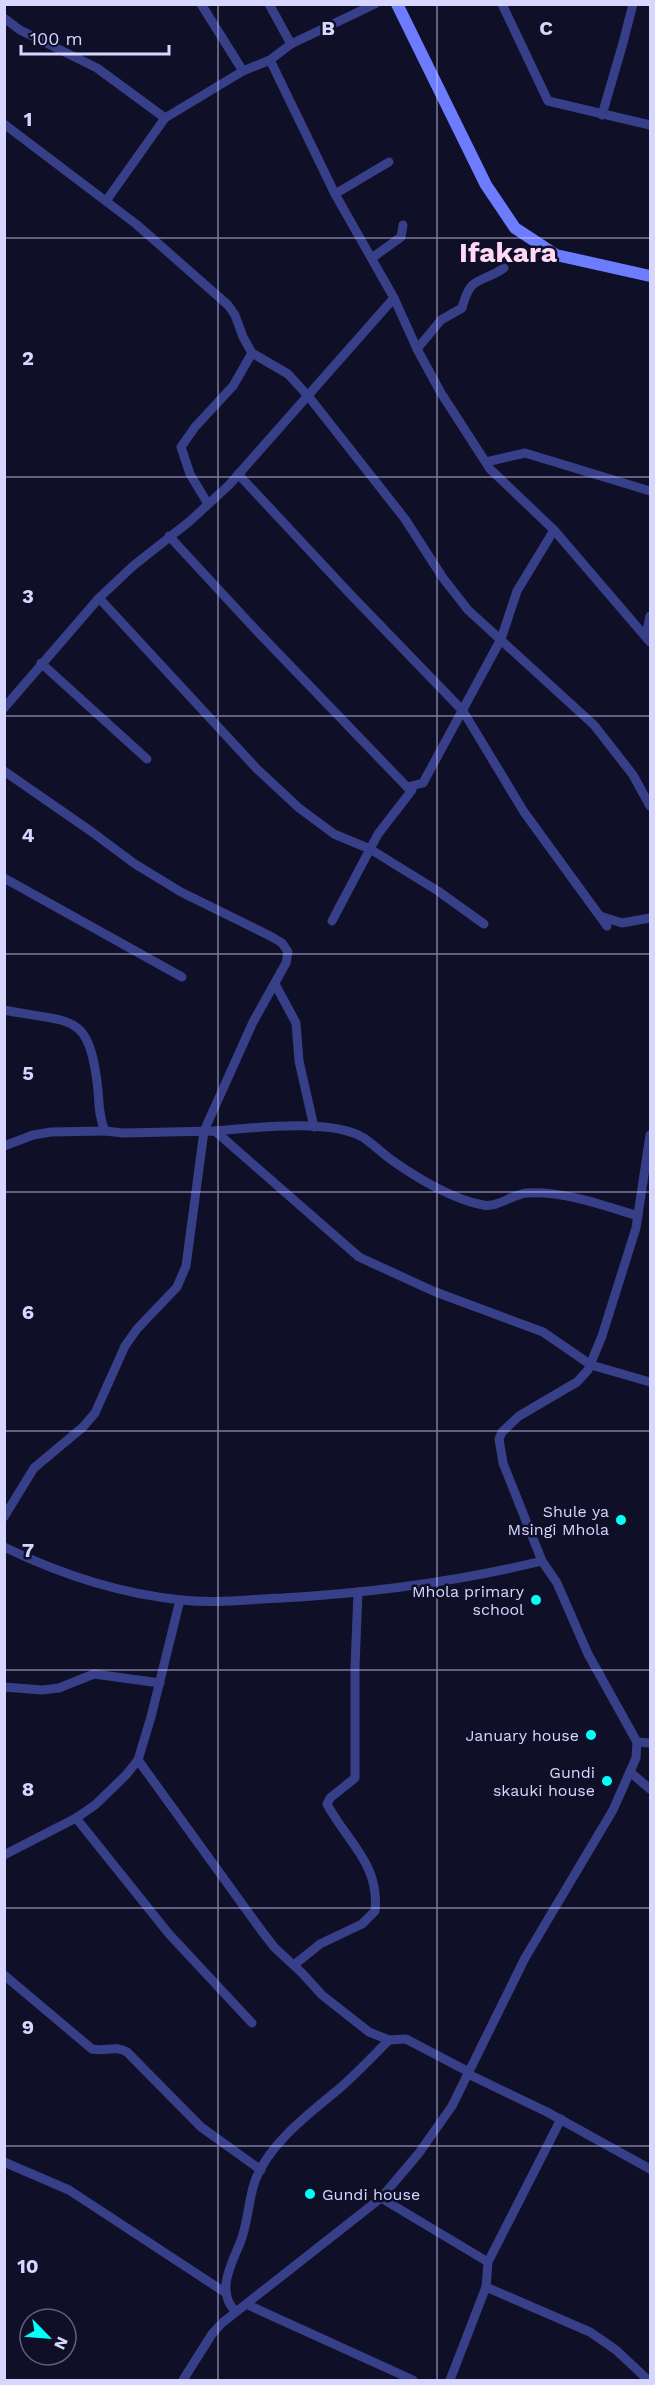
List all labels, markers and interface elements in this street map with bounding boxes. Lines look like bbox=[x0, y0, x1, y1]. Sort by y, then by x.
text: B bbox=[321, 16, 335, 40]
text: C bbox=[539, 16, 553, 40]
scale bar bbox=[21, 18, 170, 56]
text: 100 m bbox=[30, 28, 83, 49]
text: 1 bbox=[24, 107, 32, 131]
district label: Ifakara bbox=[459, 236, 558, 269]
text: 2 bbox=[22, 346, 34, 370]
text: 3 bbox=[22, 584, 34, 608]
text: 4 bbox=[22, 823, 35, 847]
text: 5 bbox=[22, 1061, 34, 1085]
text: 6 bbox=[22, 1300, 34, 1324]
place label: Shule ya Msingi Mhola bbox=[508, 1502, 609, 1539]
marker: Shule ya Msingi Mhola bbox=[614, 1513, 628, 1527]
text: 7 bbox=[22, 1538, 34, 1562]
place label: Mhola primary school bbox=[412, 1582, 525, 1619]
marker: Mhola primary school bbox=[529, 1593, 543, 1607]
place label: January house bbox=[465, 1726, 579, 1745]
marker: January house bbox=[584, 1728, 598, 1742]
place label: Gundi skauki house bbox=[493, 1763, 595, 1800]
marker: Gundi skauki house bbox=[600, 1774, 614, 1788]
text: 8 bbox=[22, 1777, 34, 1801]
text: 9 bbox=[22, 2015, 34, 2039]
place label: Gundi house bbox=[322, 2185, 420, 2204]
marker: Gundi house bbox=[303, 2187, 317, 2201]
text: 10 bbox=[17, 2254, 39, 2278]
north arrow bbox=[18, 2307, 78, 2367]
text: N bbox=[50, 2334, 72, 2353]

